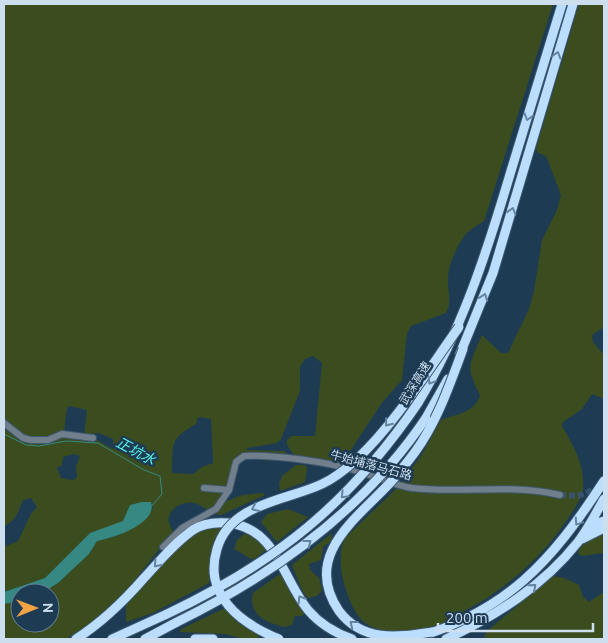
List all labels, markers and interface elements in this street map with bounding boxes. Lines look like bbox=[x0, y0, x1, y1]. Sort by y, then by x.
one-way arrow bbox=[552, 51, 562, 60]
one-way arrow bbox=[523, 113, 533, 121]
one-way arrow bbox=[506, 207, 516, 216]
one-way arrow bbox=[478, 294, 488, 302]
street label: 武深高速 bbox=[396, 359, 433, 407]
one-way arrow bbox=[428, 376, 438, 385]
one-way arrow bbox=[385, 417, 394, 426]
water label: 正坑水 bbox=[114, 434, 159, 468]
street label: 牛始埔落马石路 bbox=[329, 447, 413, 482]
one-way arrow bbox=[341, 490, 350, 499]
one-way arrow bbox=[251, 502, 260, 513]
one-way arrow bbox=[574, 517, 584, 526]
one-way arrow bbox=[302, 540, 311, 548]
one-way arrow bbox=[153, 559, 162, 568]
north arrow bbox=[10, 583, 60, 633]
one-way arrow bbox=[527, 584, 536, 593]
one-way arrow bbox=[297, 595, 307, 604]
scale bar bbox=[438, 600, 593, 632]
text: N bbox=[40, 602, 56, 613]
text: 200 m bbox=[446, 609, 488, 626]
one-way arrow bbox=[350, 622, 359, 630]

